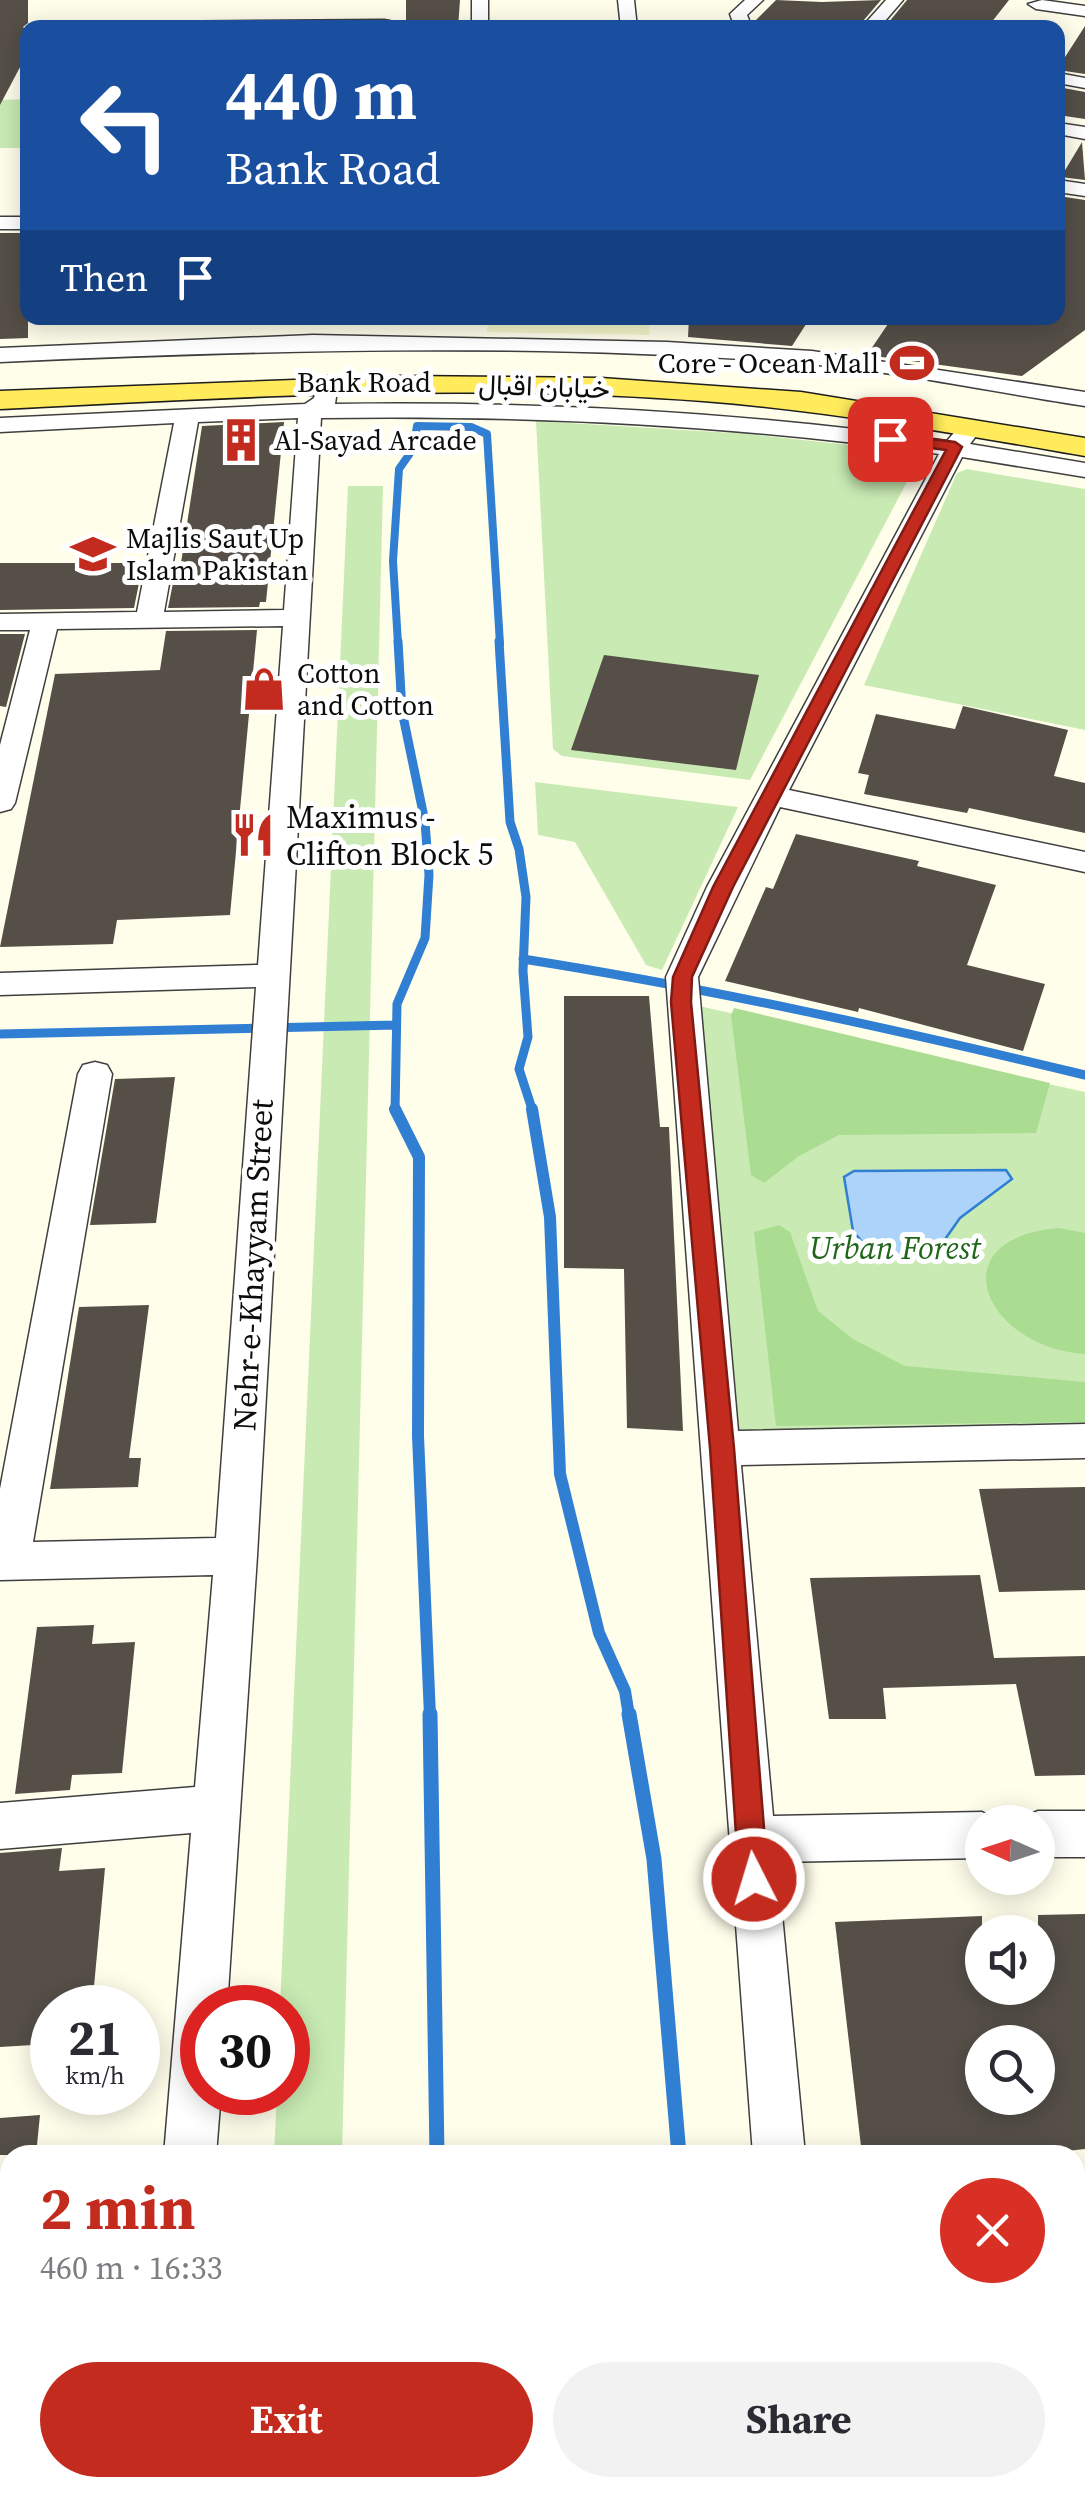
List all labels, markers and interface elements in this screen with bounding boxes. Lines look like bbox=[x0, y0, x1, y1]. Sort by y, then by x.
text: 440 m bbox=[225, 46, 417, 142]
icon: left bbox=[60, 60, 190, 190]
text: Bank Road bbox=[225, 137, 440, 199]
icon: arrive bbox=[168, 250, 223, 305]
text: Then bbox=[60, 252, 148, 304]
sports icon: Core - Ocean Mall bbox=[888, 339, 936, 387]
place label: Core - Ocean Mall bbox=[658, 344, 879, 382]
street label: Bank Road bbox=[297, 363, 431, 401]
street label: خیابان اقبال bbox=[478, 365, 610, 407]
pin bbox=[848, 397, 933, 482]
icon: arrive bbox=[863, 412, 918, 467]
building icon: Al-Sayad Arcade bbox=[217, 416, 265, 464]
place label: Al-Sayad Arcade bbox=[274, 421, 477, 459]
place label: Majlis Saut Up Islam Pakistan bbox=[126, 519, 308, 589]
school or university icon: Majlis Saut Up Islam Pakistan bbox=[69, 530, 117, 578]
place label: Cotton and Cotton bbox=[297, 654, 434, 724]
shop icon: Cotton and Cotton bbox=[240, 665, 288, 713]
place label: Maximus - Clifton Block 5 bbox=[286, 795, 493, 876]
restaurant icon: Maximus - Clifton Block 5 bbox=[229, 811, 277, 859]
street label: Nehr-e-Khayyam Street bbox=[222, 1097, 284, 1432]
park label: Urban Forest bbox=[809, 1226, 982, 1270]
north arrow bbox=[965, 1805, 1055, 1895]
map controls bbox=[965, 1805, 1055, 2115]
position arrow bbox=[702, 1827, 806, 1931]
button: sound bbox=[965, 1915, 1055, 2005]
speed limit sign: 30 bbox=[180, 1985, 310, 2115]
text: 21 bbox=[68, 2003, 122, 2072]
button: search bbox=[965, 2025, 1055, 2115]
text: km/h bbox=[65, 2058, 125, 2092]
text: 2 min bbox=[40, 2167, 196, 2249]
button: close bbox=[940, 2178, 1045, 2283]
text: 460 m · 16:33 bbox=[40, 2246, 222, 2290]
button: Exit bbox=[40, 2362, 533, 2477]
button: Share bbox=[553, 2362, 1045, 2477]

